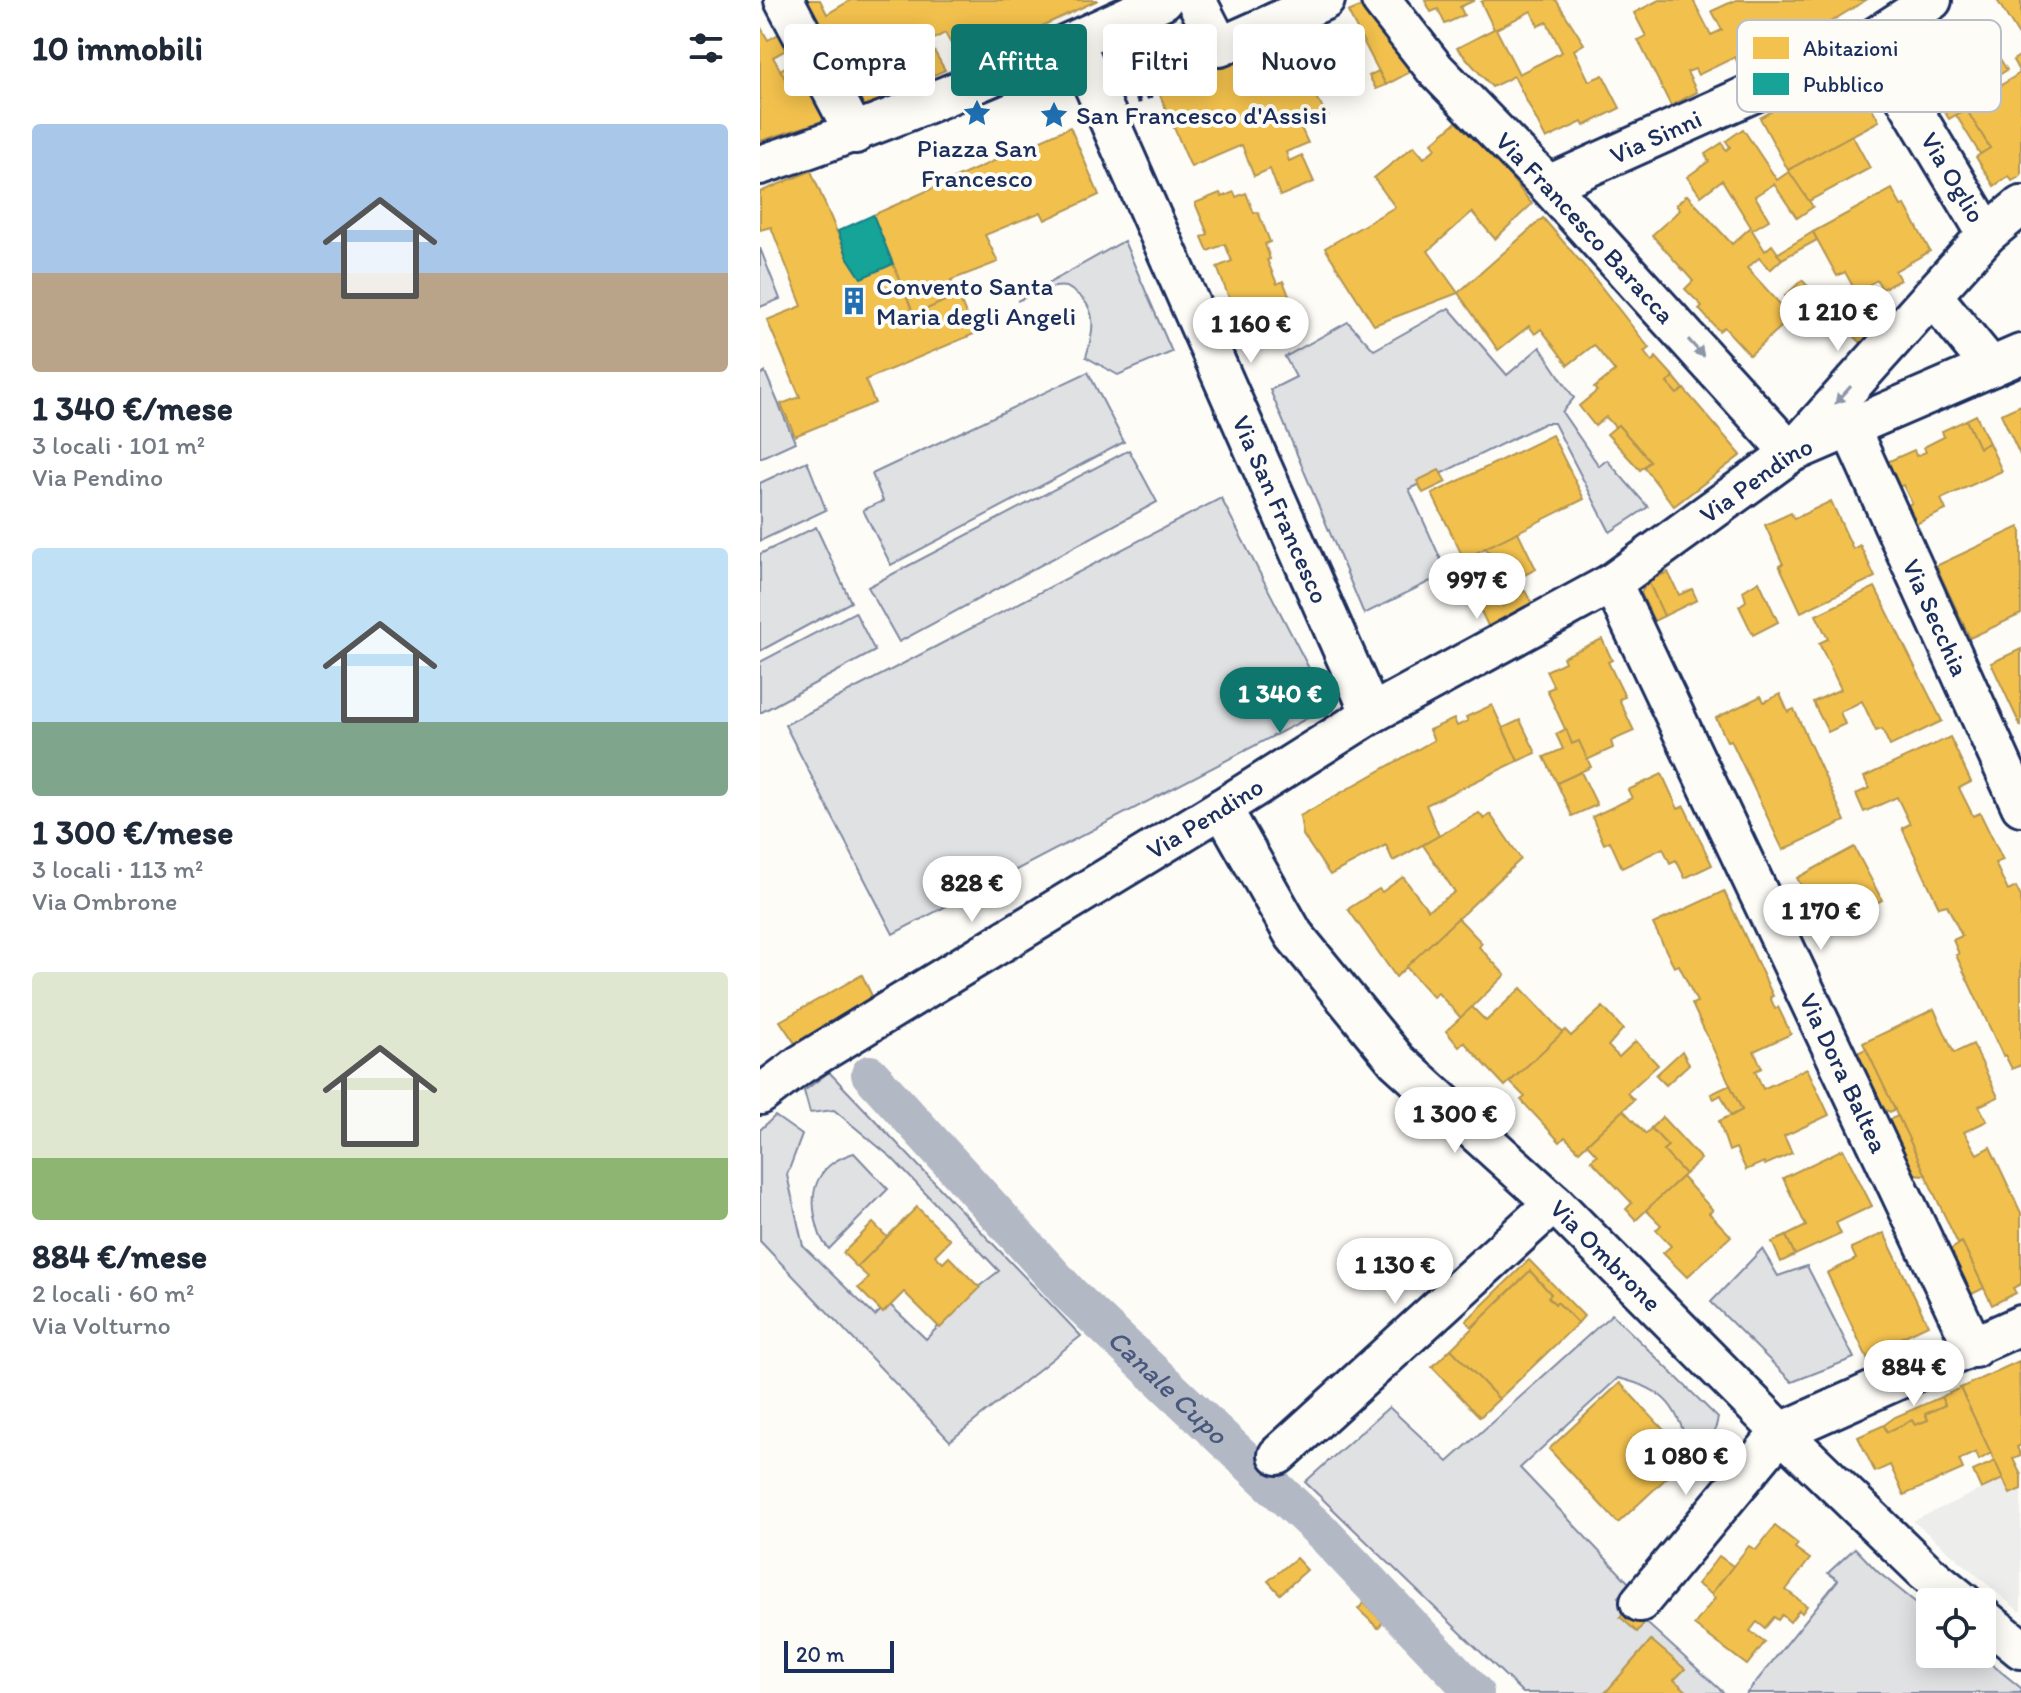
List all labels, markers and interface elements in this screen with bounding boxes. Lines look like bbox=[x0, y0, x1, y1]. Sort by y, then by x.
legend bbox=[1737, 20, 2001, 112]
chip: Compra bbox=[784, 24, 935, 96]
chip: Affitta bbox=[951, 24, 1087, 96]
chip: Filtri bbox=[1103, 24, 1217, 96]
chip: Nuovo bbox=[1233, 24, 1365, 96]
icon: filters bbox=[684, 26, 728, 70]
text: 10 immobili bbox=[32, 28, 203, 69]
text: Abitazioni bbox=[1803, 35, 1898, 62]
text: Pubblico bbox=[1803, 71, 1884, 98]
place icon: Piazza San Francesco bbox=[962, 98, 992, 128]
place label: San Francesco d'Assisi bbox=[1076, 99, 1327, 131]
place icon: San Francesco d'Assisi bbox=[1039, 100, 1069, 130]
street label: Via Sinni bbox=[1605, 102, 1706, 171]
street label: Via Francesco Baracca bbox=[1489, 125, 1682, 330]
street label: Via Oglio bbox=[1914, 126, 1993, 229]
place label: Piazza San Francesco bbox=[917, 132, 1037, 194]
icon: home bbox=[308, 176, 452, 320]
place label: Convento Santa Maria degli Angeli bbox=[876, 270, 1076, 332]
pin: 1 210 € bbox=[1764, 285, 1912, 353]
building icon: Convento Santa Maria degli Angeli bbox=[839, 286, 869, 316]
text: 1 210 € bbox=[1798, 295, 1878, 327]
pin: 1 160 € bbox=[1177, 297, 1325, 365]
text: 1 160 € bbox=[1211, 307, 1291, 339]
one-way arrow bbox=[1687, 338, 1704, 358]
one-way arrow bbox=[1835, 384, 1852, 404]
text: 1 340 €/mese bbox=[32, 388, 233, 429]
street label: Via San Francesco bbox=[1225, 410, 1336, 608]
text: 3 locali · 101 m² bbox=[32, 429, 205, 461]
street label: Via Pendino bbox=[1693, 430, 1817, 530]
text: Via Pendino bbox=[32, 461, 163, 493]
pin: 997 € bbox=[1421, 553, 1533, 621]
street label: Via Secchia bbox=[1895, 554, 1976, 681]
text: 997 € bbox=[1447, 563, 1507, 595]
icon: home bbox=[308, 600, 452, 744]
pin: 1 340 € bbox=[1206, 667, 1354, 735]
text: 1 340 € bbox=[1238, 677, 1322, 709]
street label: Via Pendino bbox=[1140, 770, 1269, 866]
text: 1 300 €/mese bbox=[32, 812, 233, 853]
text: 3 locali · 113 m² bbox=[32, 853, 203, 885]
pin: 828 € bbox=[916, 856, 1028, 924]
text: 828 € bbox=[941, 866, 1003, 898]
pin: 1 170 € bbox=[1747, 884, 1895, 952]
text: Via Ombrone bbox=[32, 885, 177, 917]
text: 1 170 € bbox=[1781, 894, 1861, 926]
street label: Via Dora Baltea bbox=[1792, 988, 1896, 1158]
icon: home bbox=[308, 1024, 452, 1168]
pin: 1 300 € bbox=[1381, 1087, 1529, 1155]
text: 1 300 € bbox=[1413, 1097, 1497, 1129]
street label: Via Ombrone bbox=[1543, 1192, 1668, 1318]
text: 884 €/mese bbox=[32, 1236, 207, 1277]
pin: 1 130 € bbox=[1321, 1238, 1469, 1306]
text: 1 130 € bbox=[1355, 1248, 1435, 1280]
text: 2 locali · 60 m² bbox=[32, 1277, 194, 1309]
text: Via Volturno bbox=[32, 1309, 171, 1341]
water label: Canale Cupo bbox=[1101, 1322, 1235, 1452]
pin: 884 € bbox=[1858, 1340, 1970, 1408]
text: 884 € bbox=[1882, 1350, 1946, 1382]
pin: 1 080 € bbox=[1612, 1429, 1760, 1497]
text: 1 080 € bbox=[1644, 1439, 1728, 1471]
map controls bbox=[1916, 1588, 1996, 1668]
button: locate bbox=[1916, 1588, 1996, 1668]
scale bar bbox=[784, 1637, 894, 1673]
text: 20 m bbox=[796, 1641, 845, 1668]

